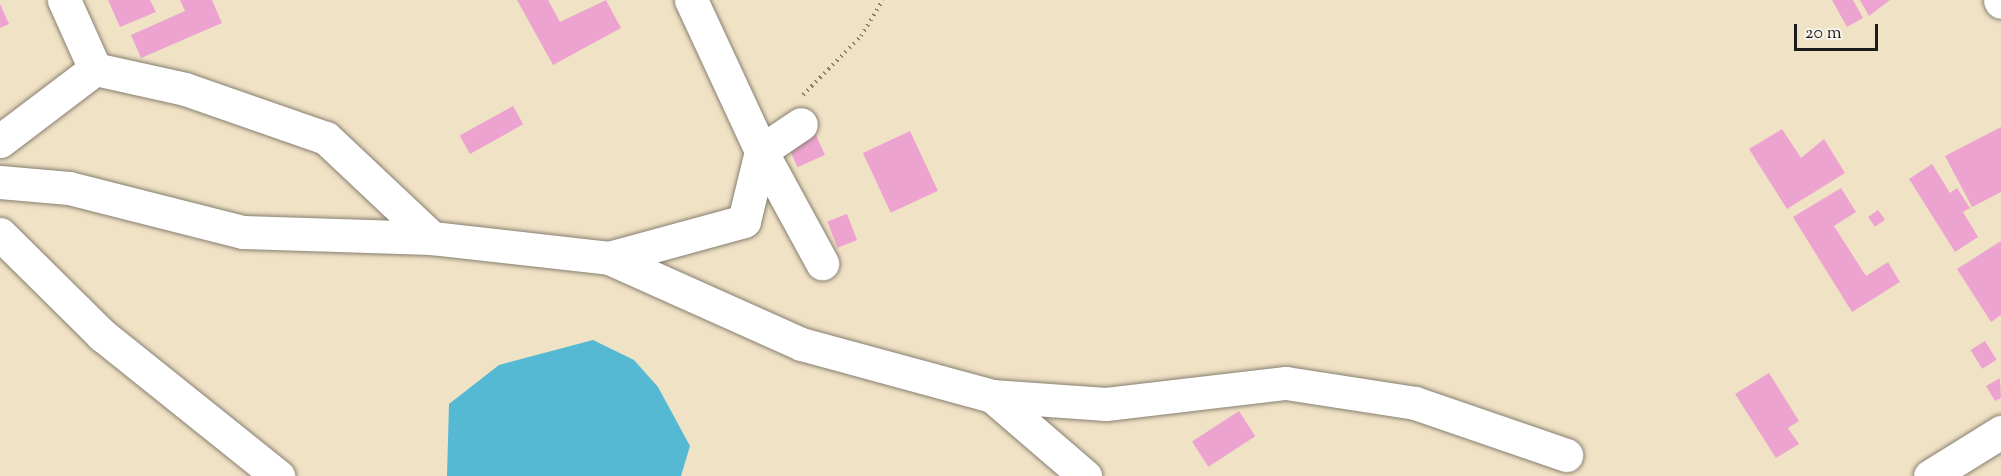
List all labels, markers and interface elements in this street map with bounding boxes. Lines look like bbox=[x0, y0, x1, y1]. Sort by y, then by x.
scale bar bbox=[1797, 12, 1881, 50]
text: 20 m bbox=[1805, 21, 1842, 47]

